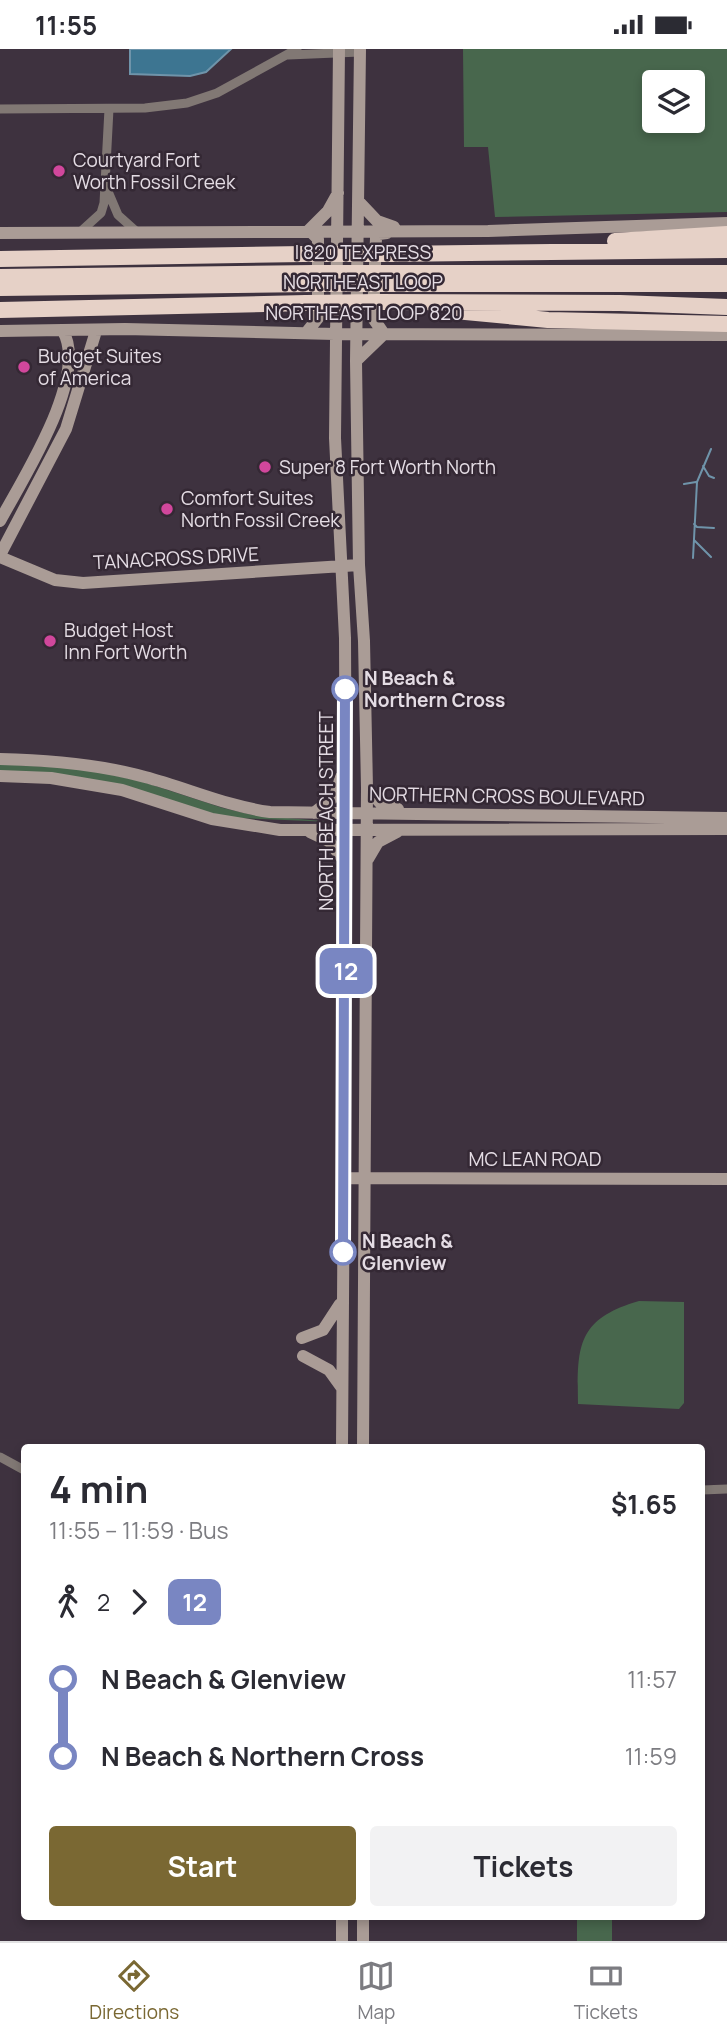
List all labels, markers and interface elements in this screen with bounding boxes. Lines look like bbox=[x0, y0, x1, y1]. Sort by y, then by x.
text: 11:55 bbox=[35, 7, 97, 43]
map controls bbox=[642, 70, 705, 133]
button: layers bbox=[642, 70, 705, 133]
place label: Courtyard Fort Worth Fossil Creek bbox=[73, 147, 236, 195]
marker: Courtyard Fort Worth Fossil Creek bbox=[51, 163, 67, 179]
street label: I 820 TEXPRESS bbox=[295, 239, 432, 265]
street label: NORTHEAST LOOP bbox=[283, 269, 443, 295]
street label: NORTHEAST LOOP 820 bbox=[265, 300, 463, 326]
place label: Budget Suites of America bbox=[38, 343, 162, 391]
marker: Budget Suites of America bbox=[16, 359, 32, 375]
place label: Super 8 Fort Worth North bbox=[279, 454, 496, 480]
marker: Super 8 Fort Worth North bbox=[257, 459, 273, 475]
place label: Comfort Suites North Fossil Creek bbox=[181, 485, 340, 533]
marker: Comfort Suites North Fossil Creek bbox=[159, 501, 175, 517]
street label: TANACROSS DRIVE bbox=[92, 541, 260, 575]
place label: Budget Host Inn Fort Worth bbox=[64, 617, 187, 665]
marker: Budget Host Inn Fort Worth bbox=[42, 633, 58, 649]
place label: N Beach & Northern Cross bbox=[364, 665, 505, 713]
marker: N Beach & Northern Cross bbox=[332, 676, 358, 702]
street label: NORTH BEACH STREET bbox=[313, 711, 339, 911]
street label: NORTHERN CROSS BOULEVARD bbox=[369, 781, 645, 811]
line badge: 12 bbox=[314, 948, 378, 994]
text: 12 bbox=[334, 954, 358, 987]
street label: MC LEAN ROAD bbox=[469, 1146, 601, 1172]
place label: N Beach & Glenview bbox=[362, 1228, 453, 1276]
marker: N Beach & Glenview bbox=[330, 1239, 356, 1265]
text: 4 min bbox=[49, 1462, 148, 1514]
text: $1.65 bbox=[611, 1486, 677, 1522]
text: 11:55 – 11:59 · Bus bbox=[49, 1514, 229, 1546]
icon: walk bbox=[49, 1583, 87, 1621]
icon: forward bbox=[120, 1583, 158, 1621]
text: 12 bbox=[182, 1585, 207, 1618]
text: 2 bbox=[97, 1586, 110, 1618]
text: N Beach & Glenview bbox=[101, 1661, 346, 1697]
text: 11:57 bbox=[627, 1663, 677, 1695]
text: N Beach & Northern Cross bbox=[101, 1738, 424, 1774]
text: 11:59 bbox=[625, 1740, 677, 1772]
button: Start bbox=[49, 1826, 356, 1906]
button: Tickets bbox=[370, 1826, 677, 1906]
tab: Directions bbox=[89, 1957, 179, 2025]
tab: Map bbox=[357, 1957, 395, 2025]
tab: Tickets bbox=[574, 1957, 638, 2025]

